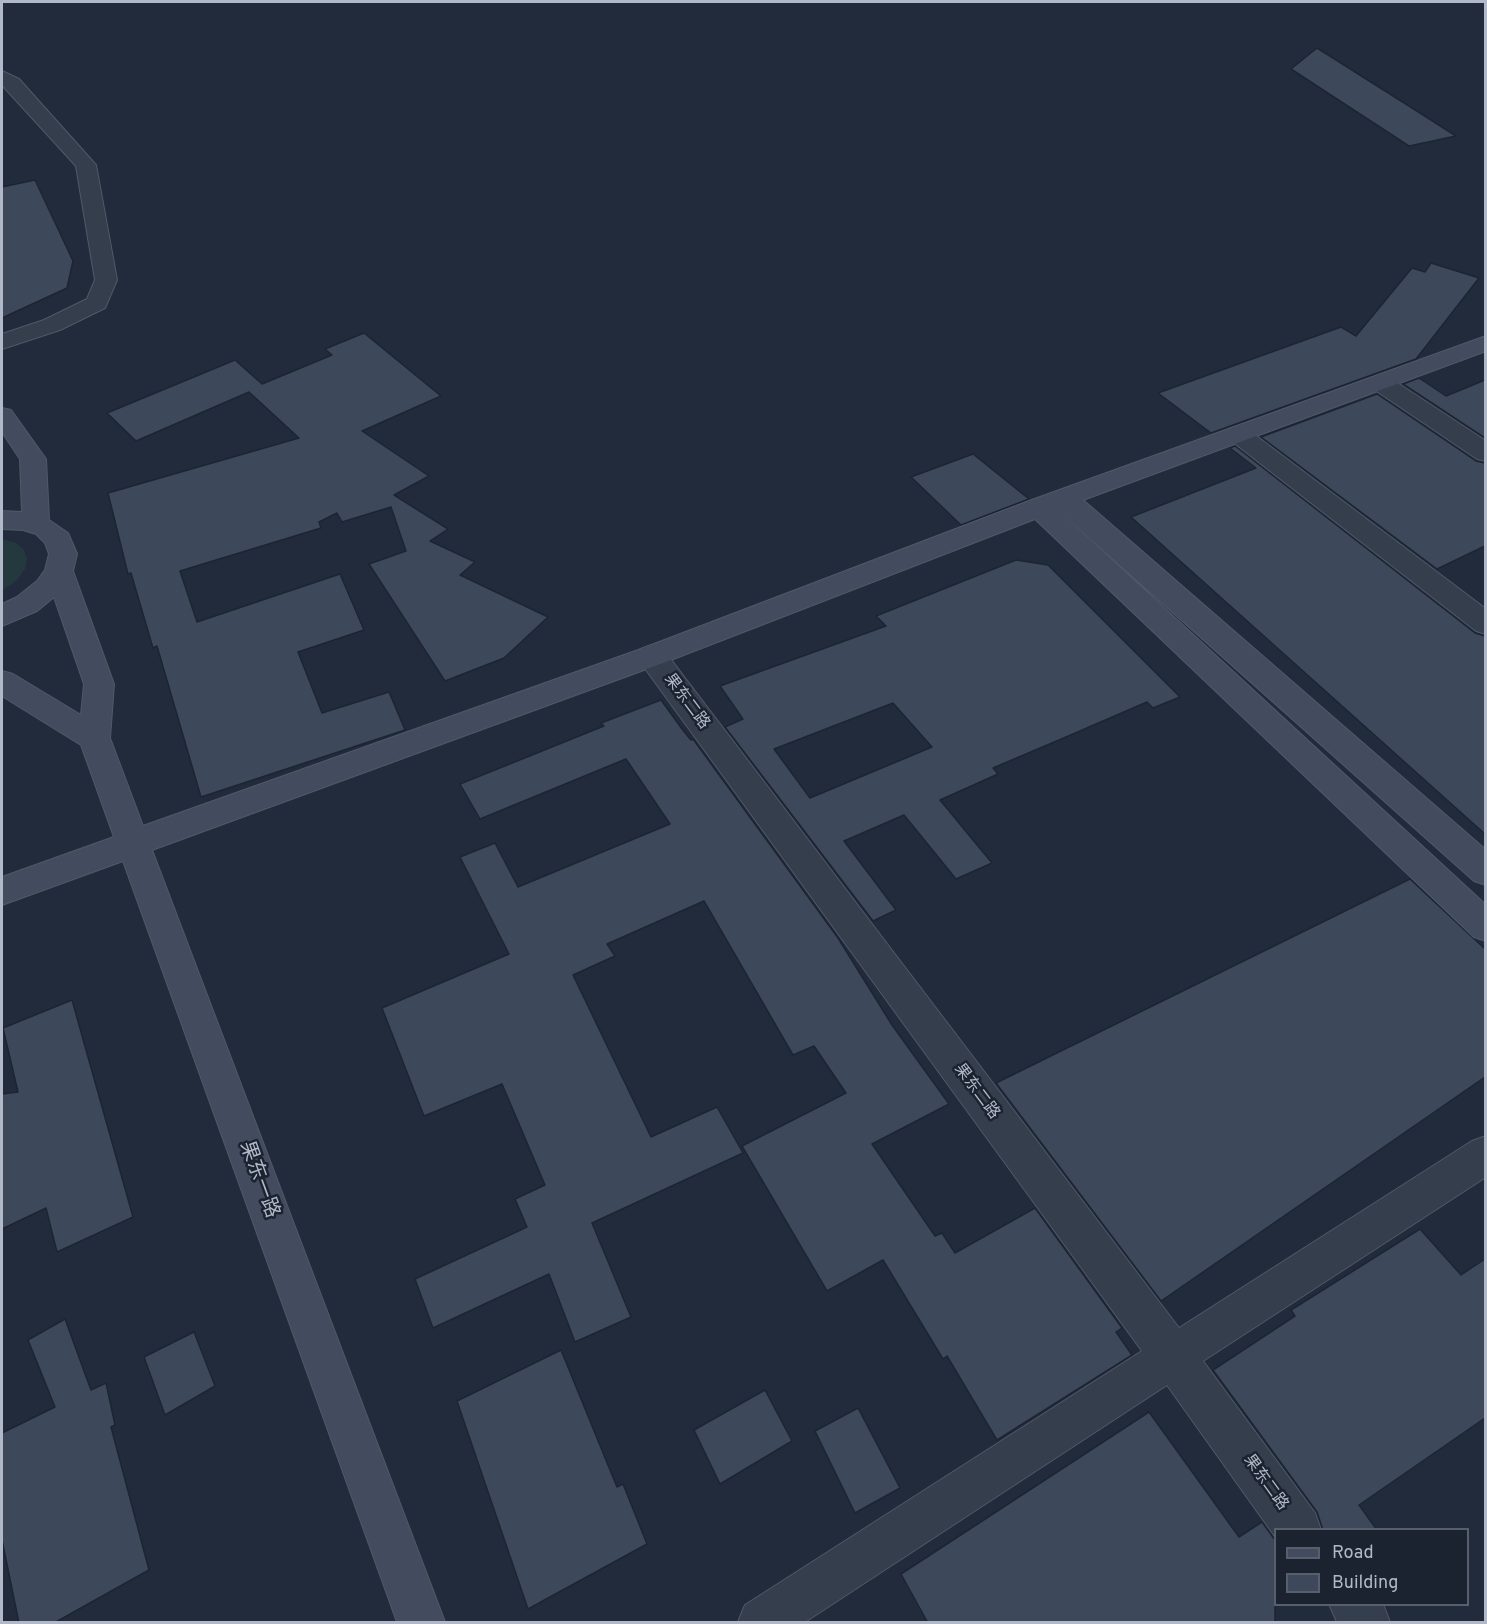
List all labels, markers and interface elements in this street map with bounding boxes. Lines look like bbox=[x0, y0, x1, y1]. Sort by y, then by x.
street label: 果东二路 bbox=[659, 671, 713, 733]
street label: 果东二路 bbox=[949, 1061, 1003, 1123]
street label: 果东一路 bbox=[233, 1138, 283, 1222]
street label: 果东二路 bbox=[1238, 1451, 1292, 1515]
legend bbox=[1274, 1528, 1469, 1606]
text: Road bbox=[1332, 1542, 1374, 1565]
text: Building bbox=[1332, 1572, 1398, 1595]

